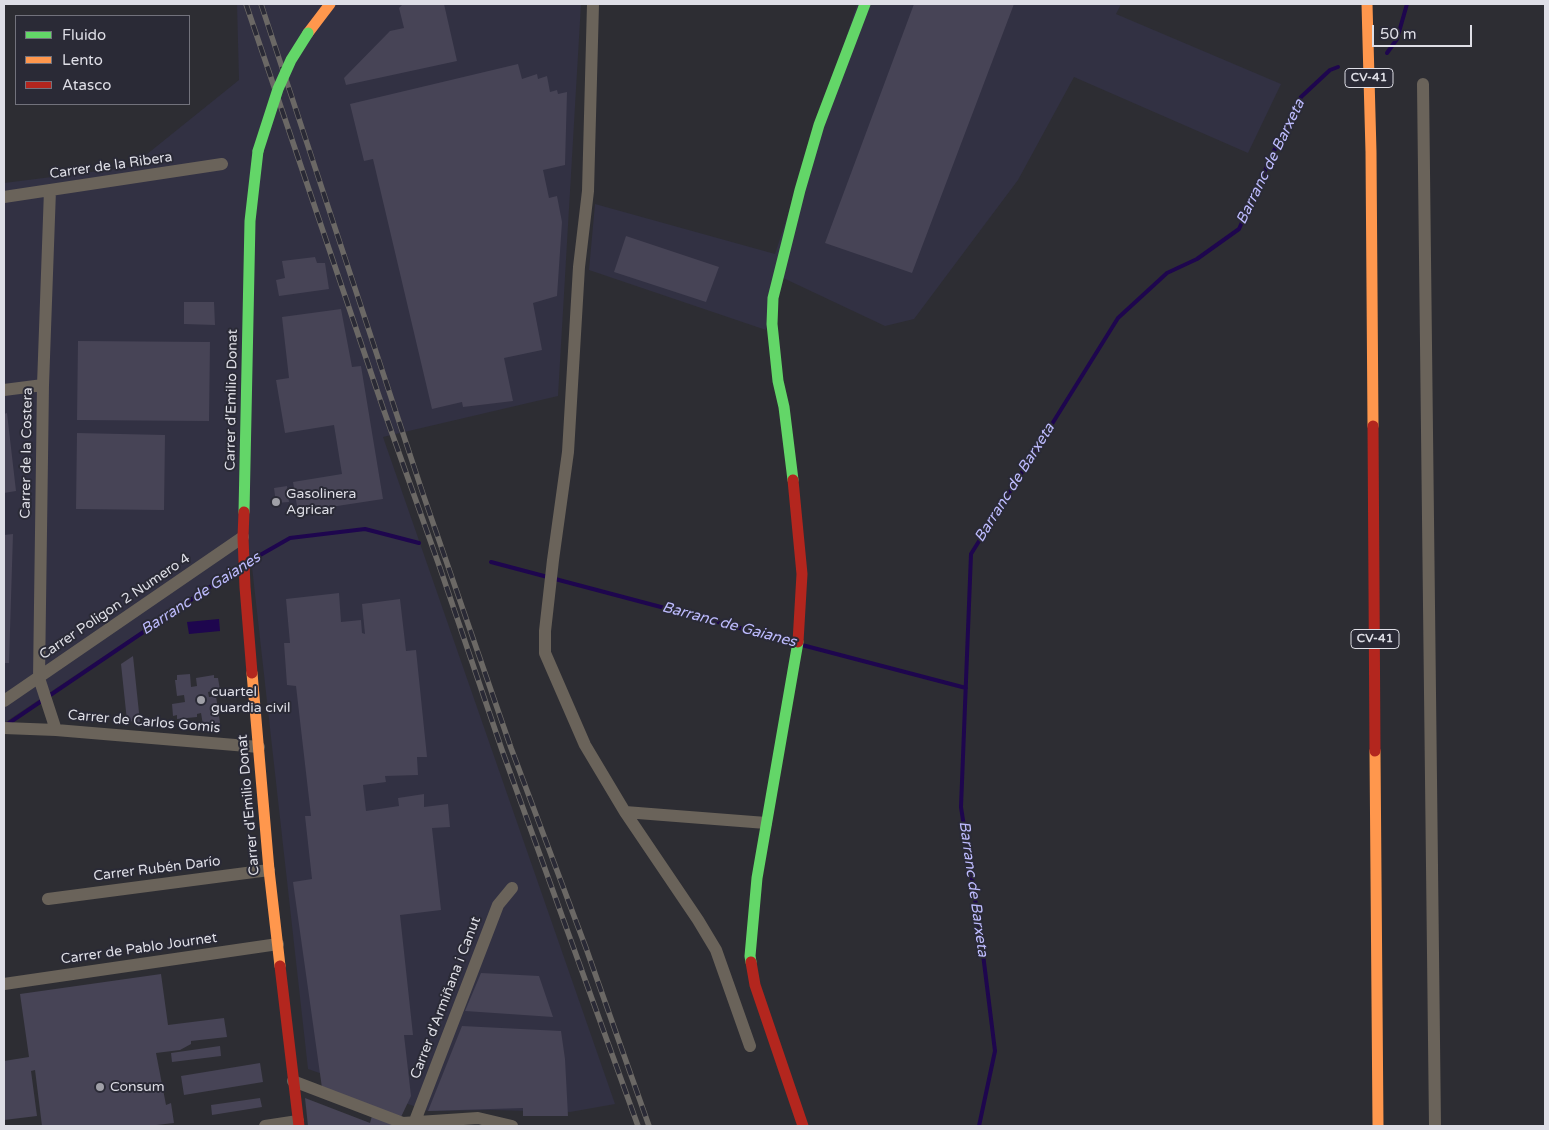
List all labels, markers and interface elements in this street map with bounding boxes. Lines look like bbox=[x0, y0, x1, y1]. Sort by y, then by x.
legend bbox=[15, 15, 190, 105]
scale bar bbox=[1374, 15, 1474, 47]
text: 50 m bbox=[1380, 25, 1417, 43]
text: Fluido bbox=[62, 26, 106, 44]
text: Lento bbox=[62, 51, 103, 69]
road number: CV-41 bbox=[1345, 68, 1393, 88]
text: Atasco bbox=[62, 76, 111, 94]
water label: Barranc de Barxeta bbox=[1233, 97, 1309, 227]
street label: Carrer de la Ribera bbox=[48, 149, 174, 183]
street label: Carrer d'Emilio Donat bbox=[222, 329, 242, 471]
street label: Carrer de la Costera bbox=[17, 387, 37, 519]
water label: Barranc de Barxeta bbox=[971, 420, 1059, 546]
place label: Gasolinera Agricar bbox=[286, 486, 356, 518]
marker: Gasolinera Agricar bbox=[270, 496, 282, 508]
water label: Barranc de Gaianes bbox=[138, 549, 264, 639]
street label: Carrer Poligon 2 Numero 4 bbox=[36, 550, 194, 664]
water label: Barranc de Gaianes bbox=[660, 598, 798, 652]
road number: CV-41 bbox=[1351, 630, 1399, 648]
place label: cuartel guardia civil bbox=[211, 684, 291, 716]
marker: cuartel guardia civil bbox=[195, 694, 207, 706]
street label: Carrer de Carlos Gomis bbox=[67, 707, 221, 737]
street label: Carrer d'Emilio Donat bbox=[234, 734, 264, 876]
water label: Barranc de Barxeta bbox=[955, 820, 991, 958]
street label: Carrer Rubén Darío bbox=[92, 853, 222, 885]
street label: Carrer d'Armiñana i Canut bbox=[407, 914, 485, 1082]
street label: Carrer de Pablo Journet bbox=[60, 930, 218, 968]
place label: Consum bbox=[110, 1079, 165, 1095]
marker: Consum bbox=[94, 1081, 106, 1093]

